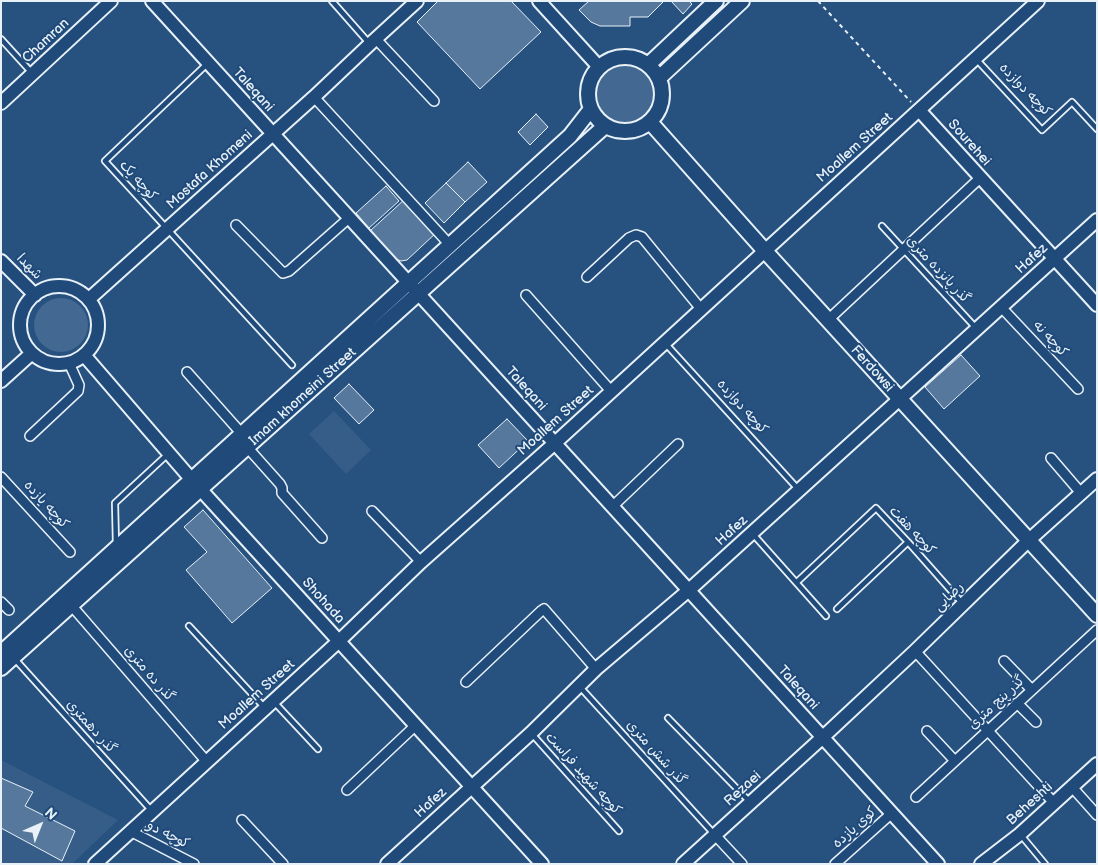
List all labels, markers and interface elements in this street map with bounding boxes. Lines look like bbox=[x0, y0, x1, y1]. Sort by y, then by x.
street label: Chamran bbox=[19, 15, 73, 67]
street label: کوچه دوازده bbox=[995, 60, 1055, 120]
street label: Taleqani bbox=[229, 65, 277, 115]
street label: Moallem Street bbox=[814, 110, 896, 186]
street label: Sourehei bbox=[944, 116, 994, 170]
street label: Mostafa Khomeni bbox=[163, 127, 257, 213]
street label: کوچه یک bbox=[115, 157, 161, 205]
street label: گذر پانزده متری bbox=[902, 233, 974, 307]
street label: Hafez bbox=[1013, 240, 1051, 278]
street label: شهدا bbox=[13, 251, 45, 283]
street label: کوچه نه bbox=[1029, 317, 1071, 361]
street label: Ferdowsi bbox=[847, 342, 897, 396]
street label: Imam khomeini Street bbox=[246, 344, 360, 450]
street label: Taleqani bbox=[502, 364, 550, 414]
street label: کوچه دوازده bbox=[713, 376, 771, 438]
street label: Moallem Street bbox=[515, 383, 597, 459]
street label: کوچه یازده bbox=[20, 477, 72, 533]
street label: کوچه هفت bbox=[885, 503, 939, 559]
street label: Hafez bbox=[713, 512, 751, 550]
street label: Shohada bbox=[298, 575, 348, 627]
street label: رضایی bbox=[931, 579, 967, 615]
street label: گذر ده متری bbox=[120, 643, 178, 705]
street label: Moallem Street bbox=[216, 657, 298, 733]
street label: Taleqani bbox=[774, 663, 822, 713]
street label: گذر پنج متری bbox=[965, 672, 1029, 734]
street label: گذر دهمتری bbox=[62, 697, 120, 757]
street label: گذر شش متری bbox=[622, 717, 690, 789]
street label: کوچه شهید فراست bbox=[541, 729, 625, 819]
street label: Rezaei bbox=[721, 768, 765, 810]
street label: Beheshti bbox=[1004, 779, 1056, 829]
street label: Hafez bbox=[412, 784, 450, 822]
north arrow bbox=[15, 800, 65, 850]
text: N bbox=[41, 804, 60, 824]
street label: کوی یازده bbox=[829, 804, 881, 852]
street label: کوچه دو bbox=[144, 817, 192, 853]

